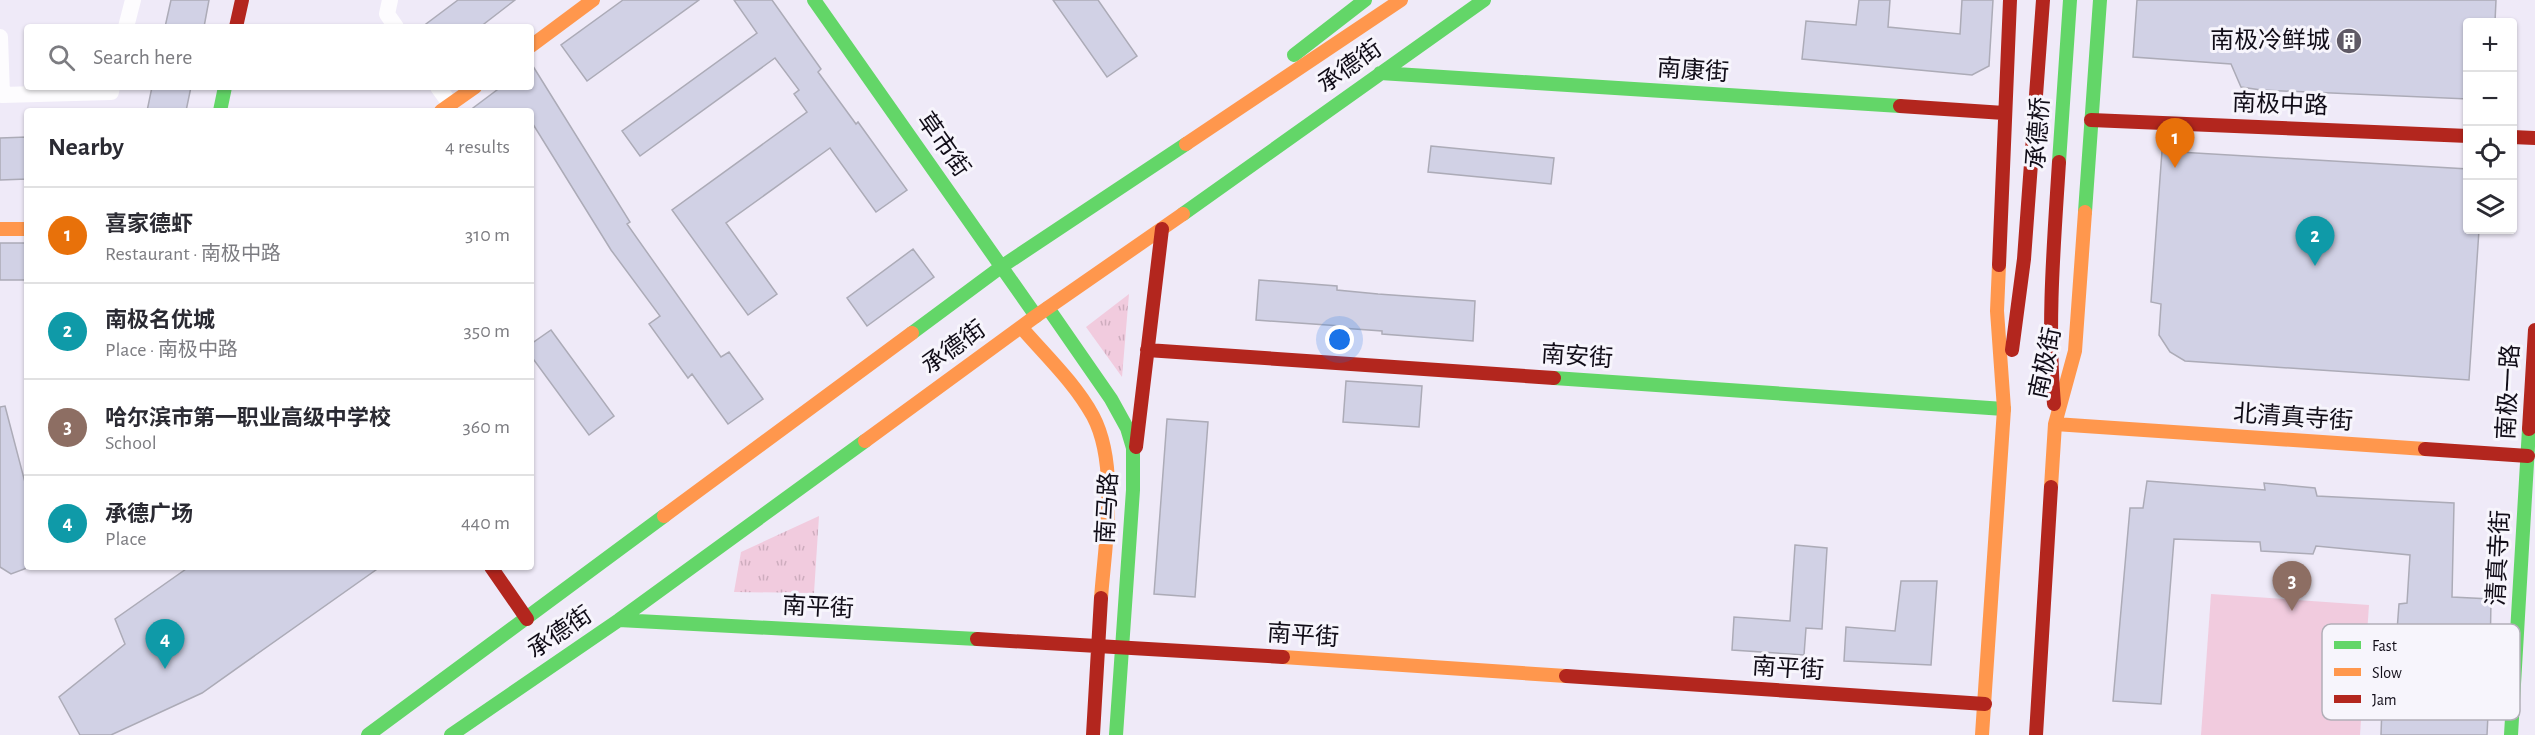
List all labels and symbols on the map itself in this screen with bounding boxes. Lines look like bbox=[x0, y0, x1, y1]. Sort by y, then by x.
building icon: 南极冷鲜城 bbox=[2334, 26, 2364, 56]
place label: 南极冷鲜城 bbox=[2210, 27, 2330, 53]
street label: 承德街 bbox=[1312, 35, 1386, 97]
street label: 南康街 bbox=[1656, 55, 1730, 85]
street label: 南极中路 bbox=[2232, 89, 2328, 119]
street label: 承德桥 bbox=[2023, 96, 2053, 170]
street label: 草市街 bbox=[913, 107, 975, 181]
pin: 1 bbox=[2156, 118, 2194, 168]
pin: 2 bbox=[2296, 216, 2334, 266]
street label: 承德街 bbox=[917, 316, 990, 379]
your location bbox=[1325, 325, 1354, 354]
street label: 南极街 bbox=[2025, 325, 2065, 401]
street label: 南安街 bbox=[1540, 341, 1614, 371]
street label: 南极一路 bbox=[2493, 343, 2523, 441]
street label: 北清真寺街 bbox=[2232, 400, 2354, 434]
street label: 南马路 bbox=[1092, 471, 1122, 545]
street label: 清真寺街 bbox=[2483, 509, 2513, 607]
pin: 3 bbox=[2272, 562, 2312, 611]
street label: 南平街 bbox=[781, 592, 855, 622]
street label: 承德街 bbox=[522, 601, 597, 663]
pin: 4 bbox=[146, 620, 184, 669]
street label: 南平街 bbox=[1266, 620, 1340, 650]
legend bbox=[2322, 624, 2520, 720]
text: Fast bbox=[2372, 638, 2397, 654]
street label: 南平街 bbox=[1751, 653, 1825, 683]
text: Slow bbox=[2372, 665, 2402, 681]
text: Jam bbox=[2372, 692, 2397, 708]

